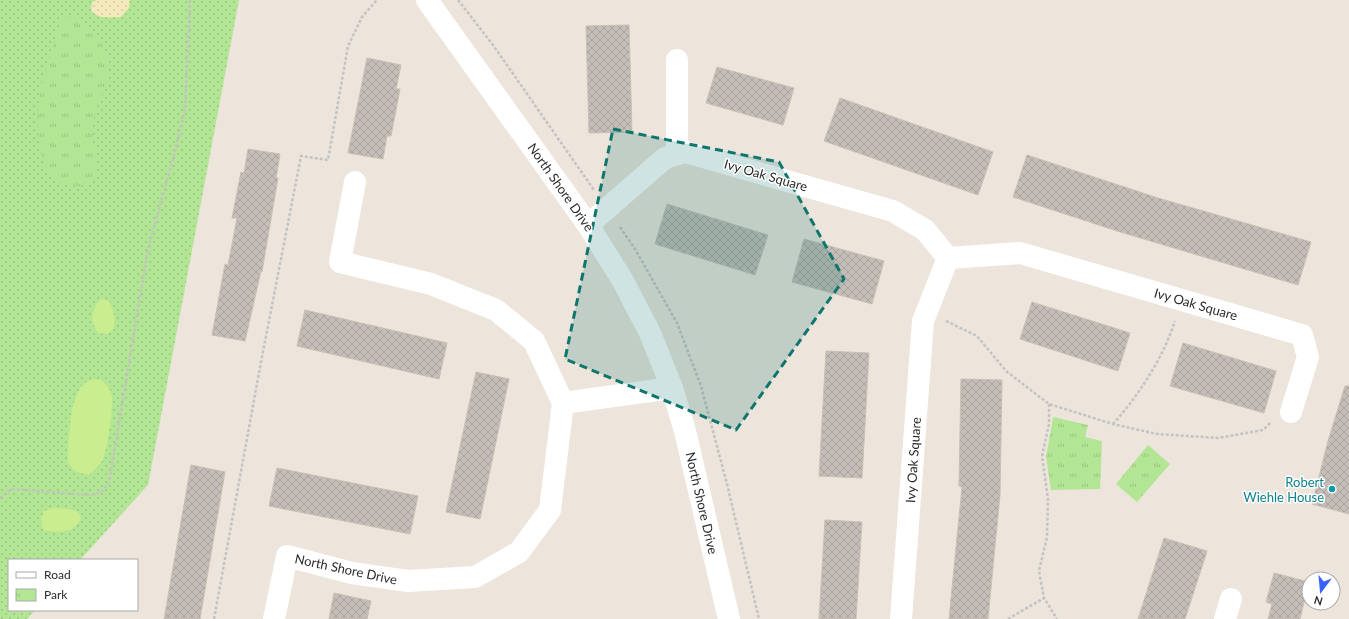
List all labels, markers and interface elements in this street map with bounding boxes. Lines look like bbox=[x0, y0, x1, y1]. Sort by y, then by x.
street label: North Shore Drive bbox=[525, 140, 598, 234]
street label: Ivy Oak Square bbox=[723, 155, 810, 195]
street label: Ivy Oak Square bbox=[1153, 284, 1240, 324]
street label: Ivy Oak Square bbox=[902, 416, 924, 503]
street label: North Shore Drive bbox=[682, 450, 722, 556]
place label: Robert Wiehle House bbox=[1243, 474, 1324, 505]
marker: Robert Wiehle House bbox=[1327, 484, 1337, 494]
street label: North Shore Drive bbox=[293, 550, 399, 588]
legend bbox=[8, 559, 138, 611]
text: Road bbox=[44, 567, 71, 582]
north arrow bbox=[1301, 571, 1341, 611]
text: Park bbox=[44, 587, 68, 602]
text: N bbox=[1312, 594, 1324, 609]

